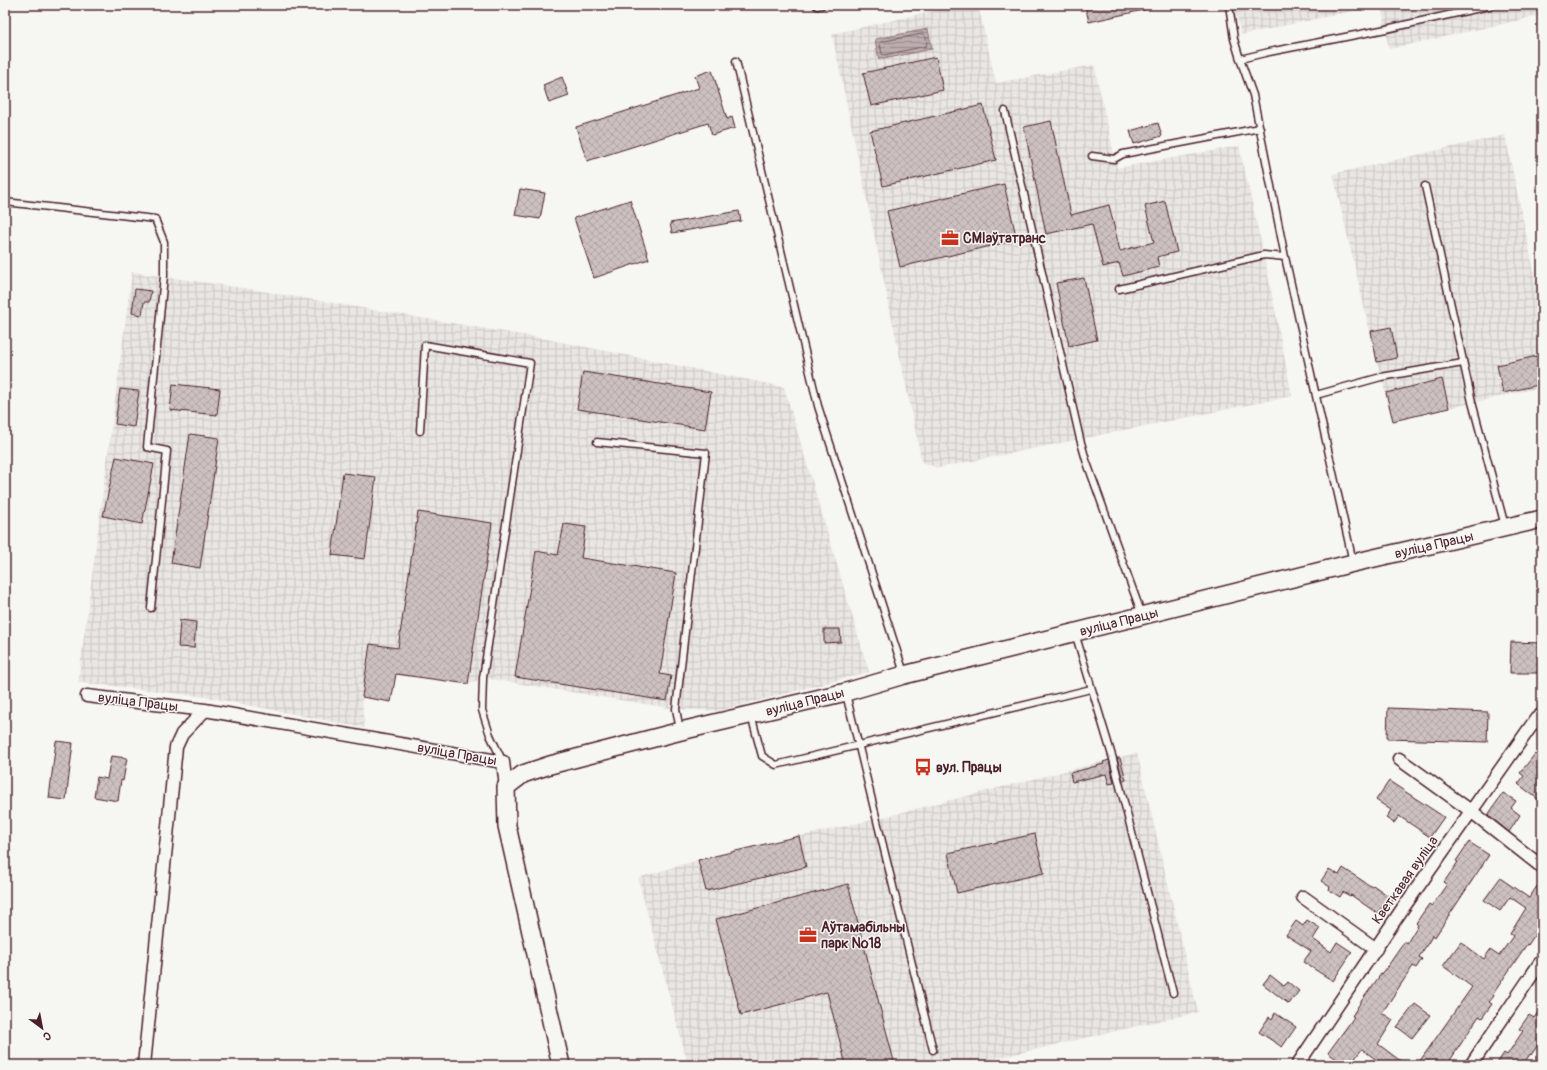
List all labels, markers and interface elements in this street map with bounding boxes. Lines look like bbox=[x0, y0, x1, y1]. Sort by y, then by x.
office icon: СМІаўтатранс bbox=[940, 228, 960, 248]
place label: СМІаўтатранс bbox=[963, 230, 1046, 247]
street label: вуліца Працы bbox=[1393, 528, 1475, 562]
street label: вуліца Працы bbox=[1078, 604, 1160, 640]
street label: вуліца Працы bbox=[764, 684, 846, 720]
street label: вуліца Працы bbox=[97, 689, 179, 715]
street label: вуліца Працы bbox=[416, 739, 498, 769]
bus stop icon: вул. Працы bbox=[913, 757, 933, 777]
place label: вул. Працы bbox=[936, 759, 1002, 776]
street label: Кветкавая вуліца bbox=[1368, 833, 1442, 927]
place label: Аўтамабільны парк №18 bbox=[821, 919, 905, 952]
office icon: Аўтамабільны парк №18 bbox=[798, 925, 818, 945]
north arrow bbox=[22, 1008, 62, 1048]
text: С bbox=[41, 1029, 53, 1043]

